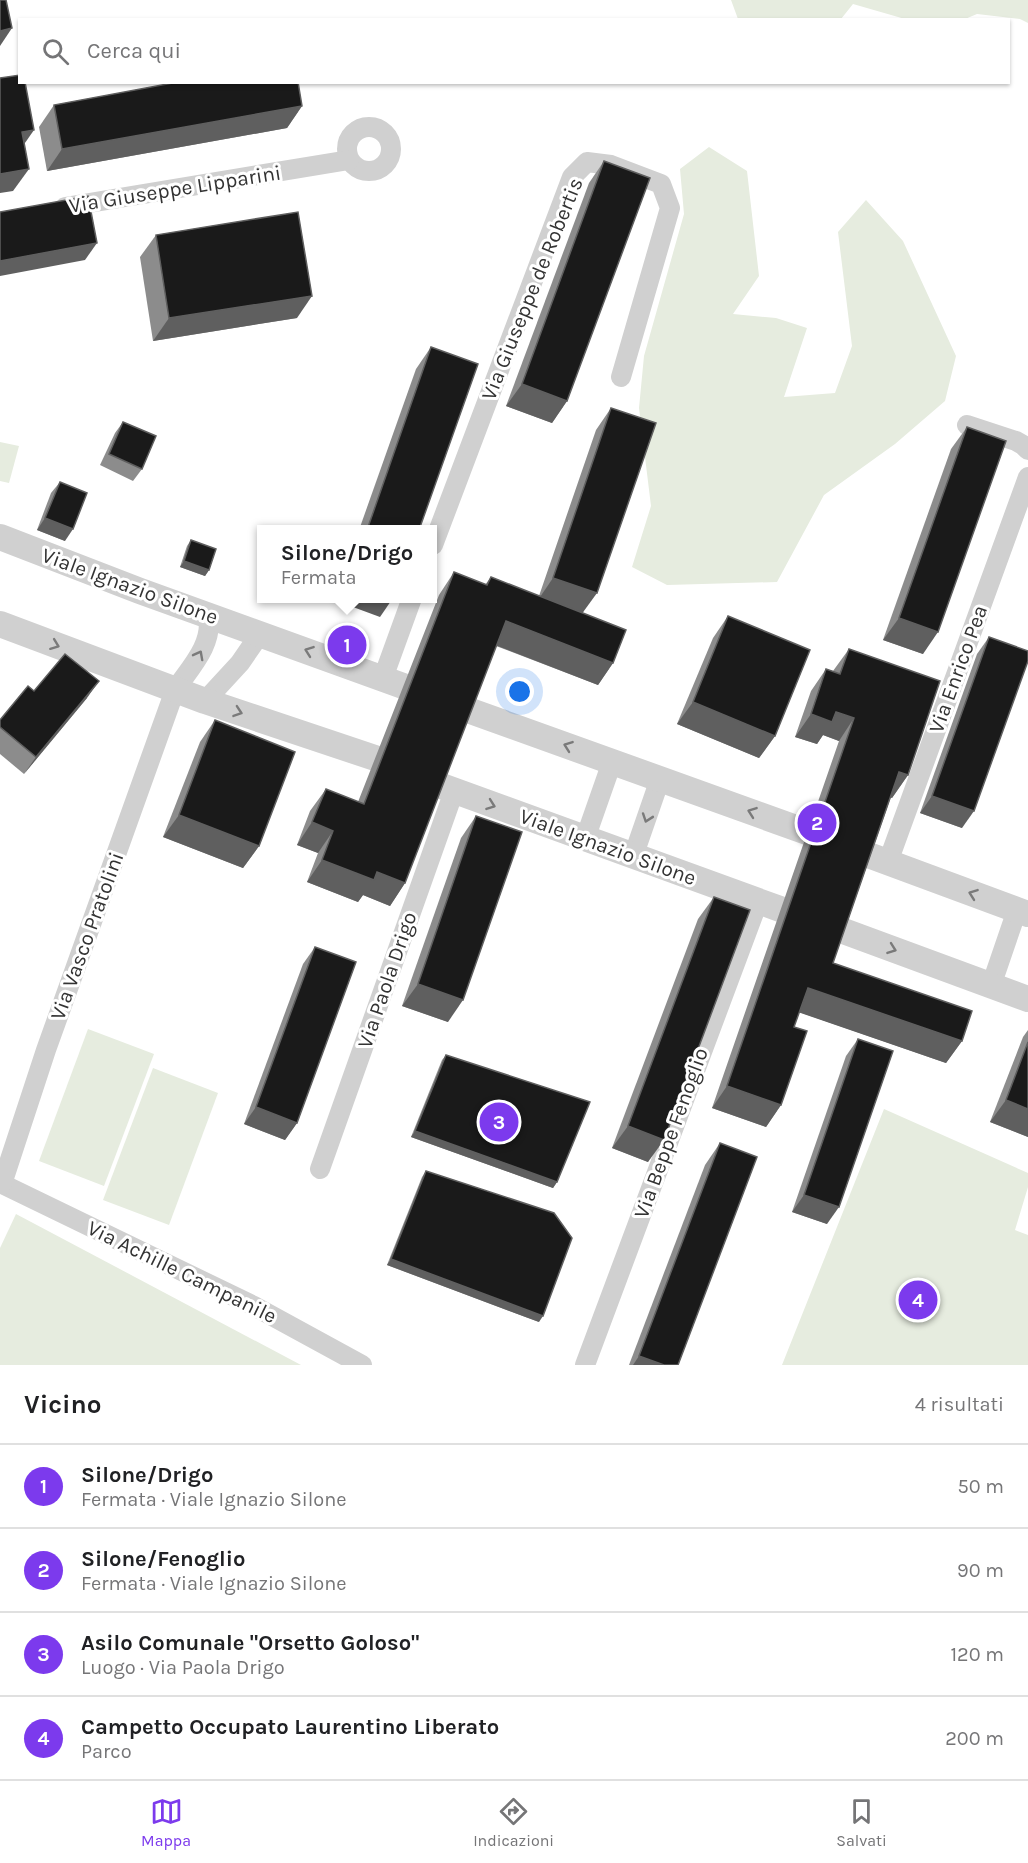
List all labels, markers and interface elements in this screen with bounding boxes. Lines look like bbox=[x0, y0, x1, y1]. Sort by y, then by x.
search box bbox=[18, 18, 1010, 84]
icon: search bbox=[39, 35, 72, 68]
text: Cerca qui bbox=[87, 38, 181, 64]
street label: Via Giuseppe Lipparini bbox=[67, 160, 283, 218]
street label: Via Giuseppe de Robertis bbox=[476, 174, 588, 404]
popup bbox=[257, 525, 437, 603]
text: Silone/Drigo bbox=[281, 540, 413, 566]
street label: Viale Ignazio Silone bbox=[39, 543, 221, 629]
text: Fermata bbox=[281, 566, 357, 589]
street label: Via Enrico Pea bbox=[924, 602, 992, 736]
pin: 1 bbox=[328, 622, 366, 668]
one-way arrow bbox=[49, 638, 60, 650]
one-way arrow bbox=[304, 646, 315, 659]
one-way arrow bbox=[192, 651, 203, 661]
your location bbox=[505, 677, 534, 706]
one-way arrow bbox=[232, 705, 243, 717]
one-way arrow bbox=[563, 741, 574, 754]
one-way arrow bbox=[485, 797, 496, 810]
pin: 2 bbox=[798, 800, 836, 846]
street label: Viale Ignazio Silone bbox=[517, 804, 699, 890]
one-way arrow bbox=[747, 807, 758, 820]
one-way arrow bbox=[641, 812, 654, 823]
street label: Via Vasco Pratolini bbox=[45, 849, 129, 1023]
one-way arrow bbox=[968, 888, 979, 901]
street label: Via Paola Drigo bbox=[352, 909, 422, 1051]
one-way arrow bbox=[887, 942, 897, 955]
street label: Via Beppe Fenoglio bbox=[629, 1045, 713, 1221]
pin: 3 bbox=[480, 1100, 518, 1144]
street label: Via Achille Campanile bbox=[83, 1216, 281, 1328]
pin: 4 bbox=[898, 1278, 938, 1322]
text: Vicino bbox=[24, 1389, 101, 1420]
text: 4 risultati bbox=[915, 1393, 1004, 1416]
text: Silone/Drigo bbox=[81, 1462, 213, 1488]
text: 1 bbox=[40, 1475, 47, 1498]
text: 50 m bbox=[957, 1475, 1004, 1498]
text: Fermata · Viale Ignazio Silone bbox=[81, 1488, 347, 1511]
text: Silone/Fenoglio bbox=[81, 1546, 245, 1572]
text: 2 bbox=[37, 1559, 50, 1582]
text: 90 m bbox=[957, 1559, 1004, 1582]
text: Fermata · Viale Ignazio Silone bbox=[81, 1572, 347, 1595]
text: Asilo Comunale "Orsetto Goloso" bbox=[81, 1630, 420, 1656]
text: 3 bbox=[37, 1643, 50, 1666]
text: 120 m bbox=[950, 1643, 1004, 1666]
text: Luogo · Via Paola Drigo bbox=[81, 1656, 285, 1679]
text: Campetto Occupato Laurentino Liberato bbox=[81, 1714, 499, 1740]
text: 4 bbox=[38, 1727, 49, 1750]
text: 200 m bbox=[945, 1727, 1004, 1750]
text: Parco bbox=[81, 1740, 132, 1763]
tab: Mappa bbox=[141, 1795, 191, 1850]
tab: Indicazioni bbox=[473, 1795, 554, 1850]
tab: Salvati bbox=[836, 1795, 887, 1850]

